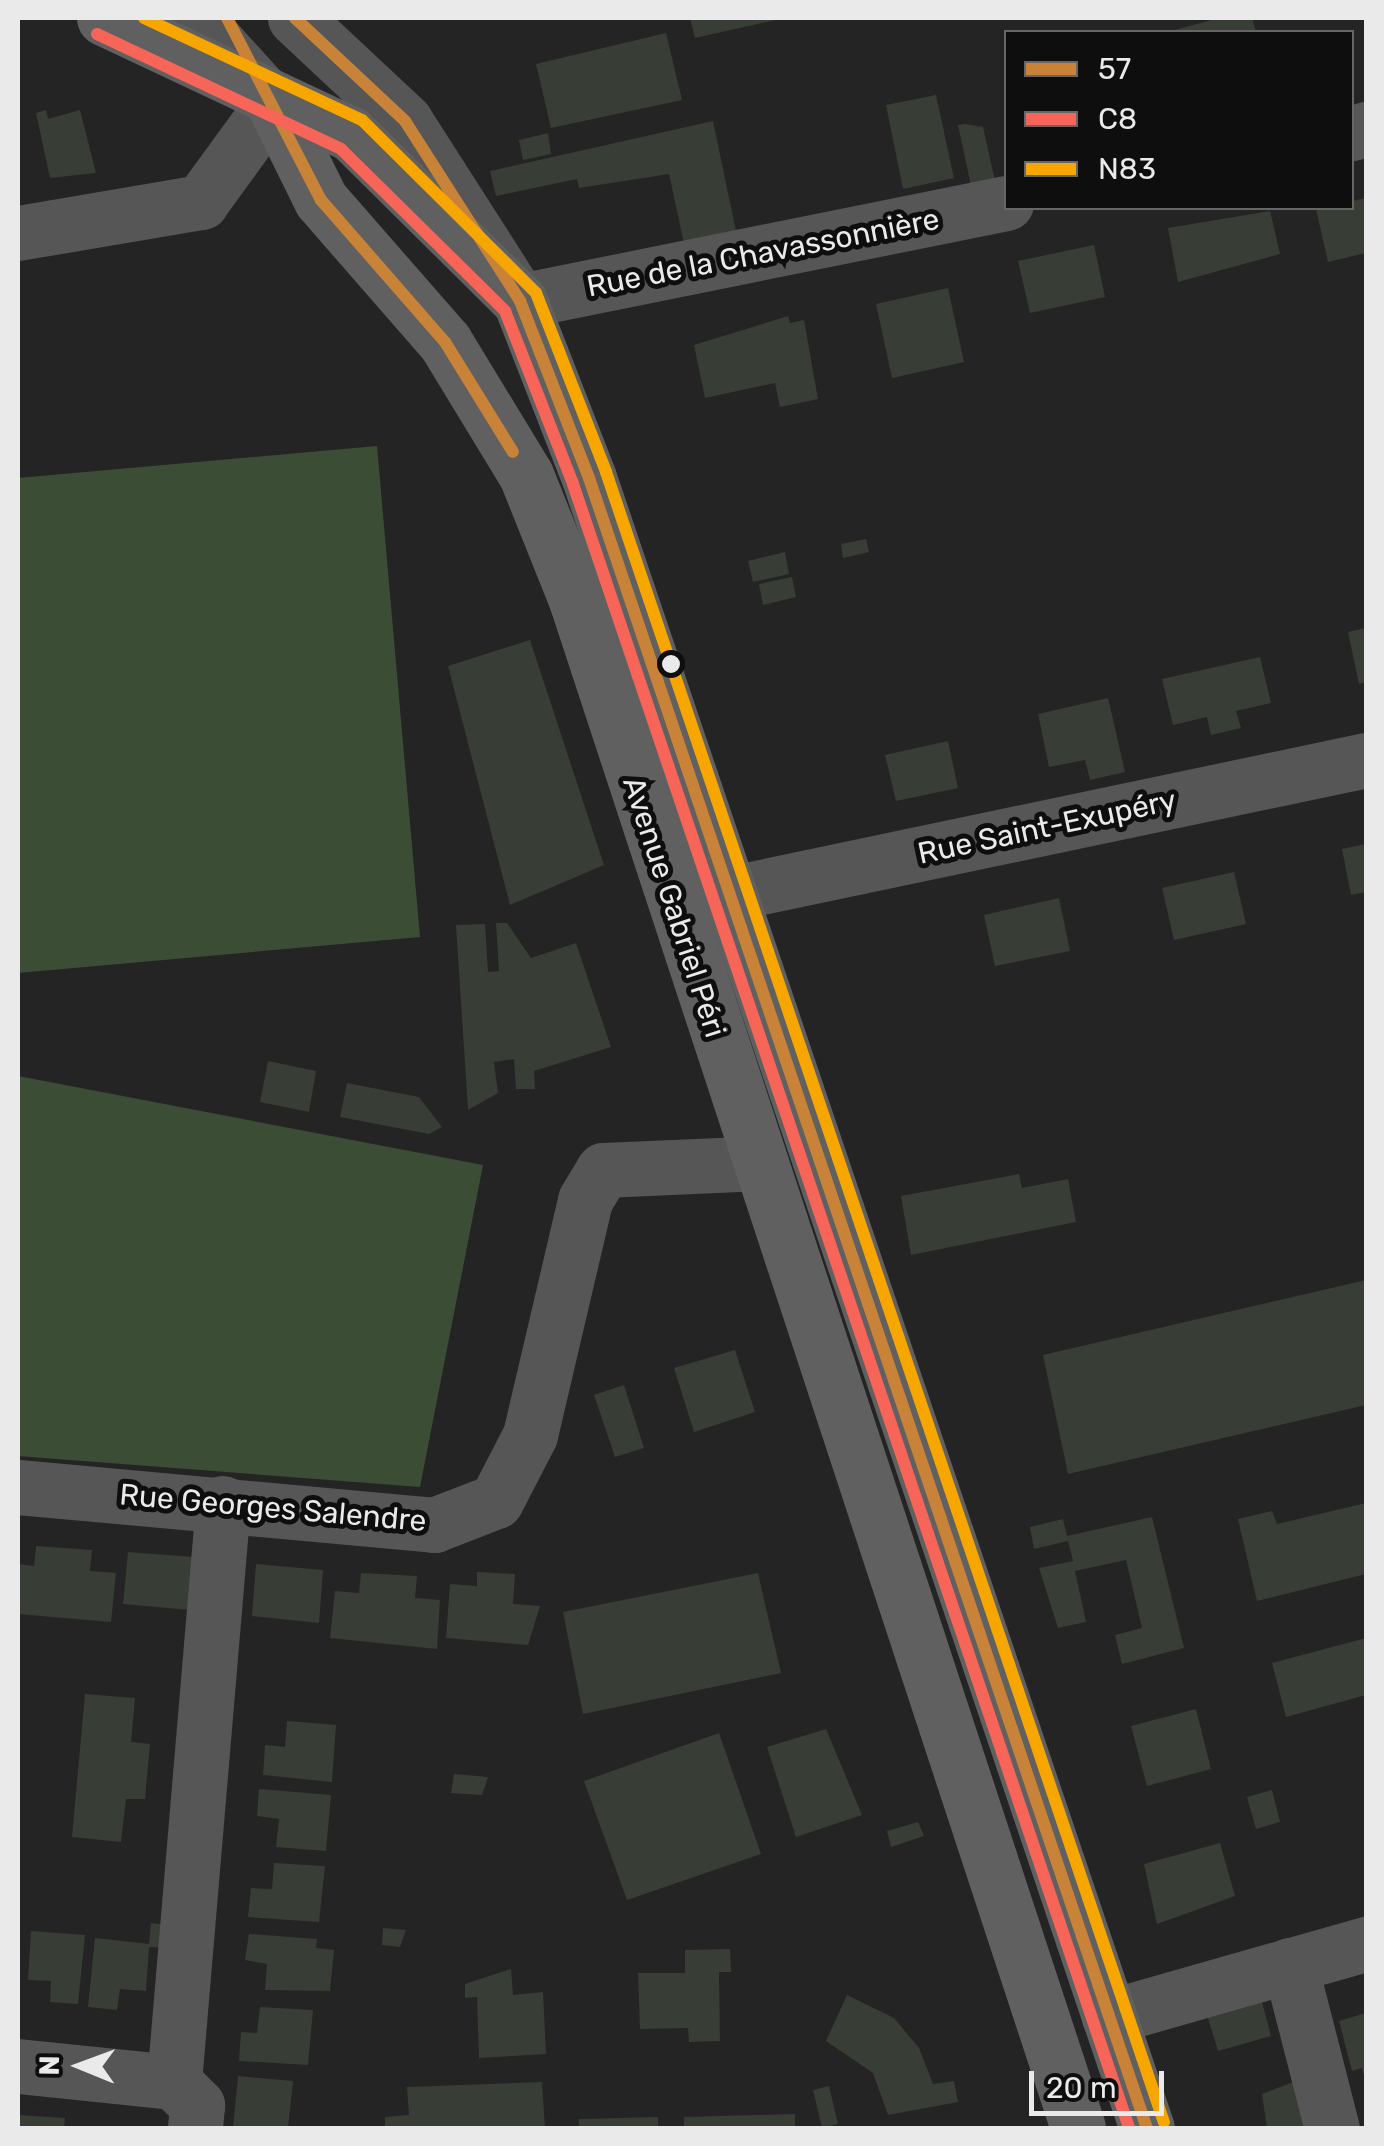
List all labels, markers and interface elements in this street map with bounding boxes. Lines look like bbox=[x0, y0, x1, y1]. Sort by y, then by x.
legend bbox=[1004, 30, 1354, 210]
text: 57 bbox=[1098, 51, 1131, 87]
text: C8 bbox=[1098, 101, 1137, 137]
text: N83 bbox=[1098, 151, 1156, 187]
street label: Rue de la Chavassonnière bbox=[584, 201, 942, 305]
unlabelled marker bbox=[661, 654, 681, 674]
street label: Avenue Gabriel Péri bbox=[615, 772, 733, 1042]
street label: Rue Saint-Exupéry bbox=[915, 782, 1179, 872]
street label: Rue Georges Salendre bbox=[118, 1477, 428, 1539]
north arrow bbox=[30, 2016, 130, 2116]
scale bar bbox=[1034, 2051, 1169, 2113]
text: N bbox=[33, 2055, 66, 2076]
text: 20 m bbox=[1046, 2070, 1117, 2106]

